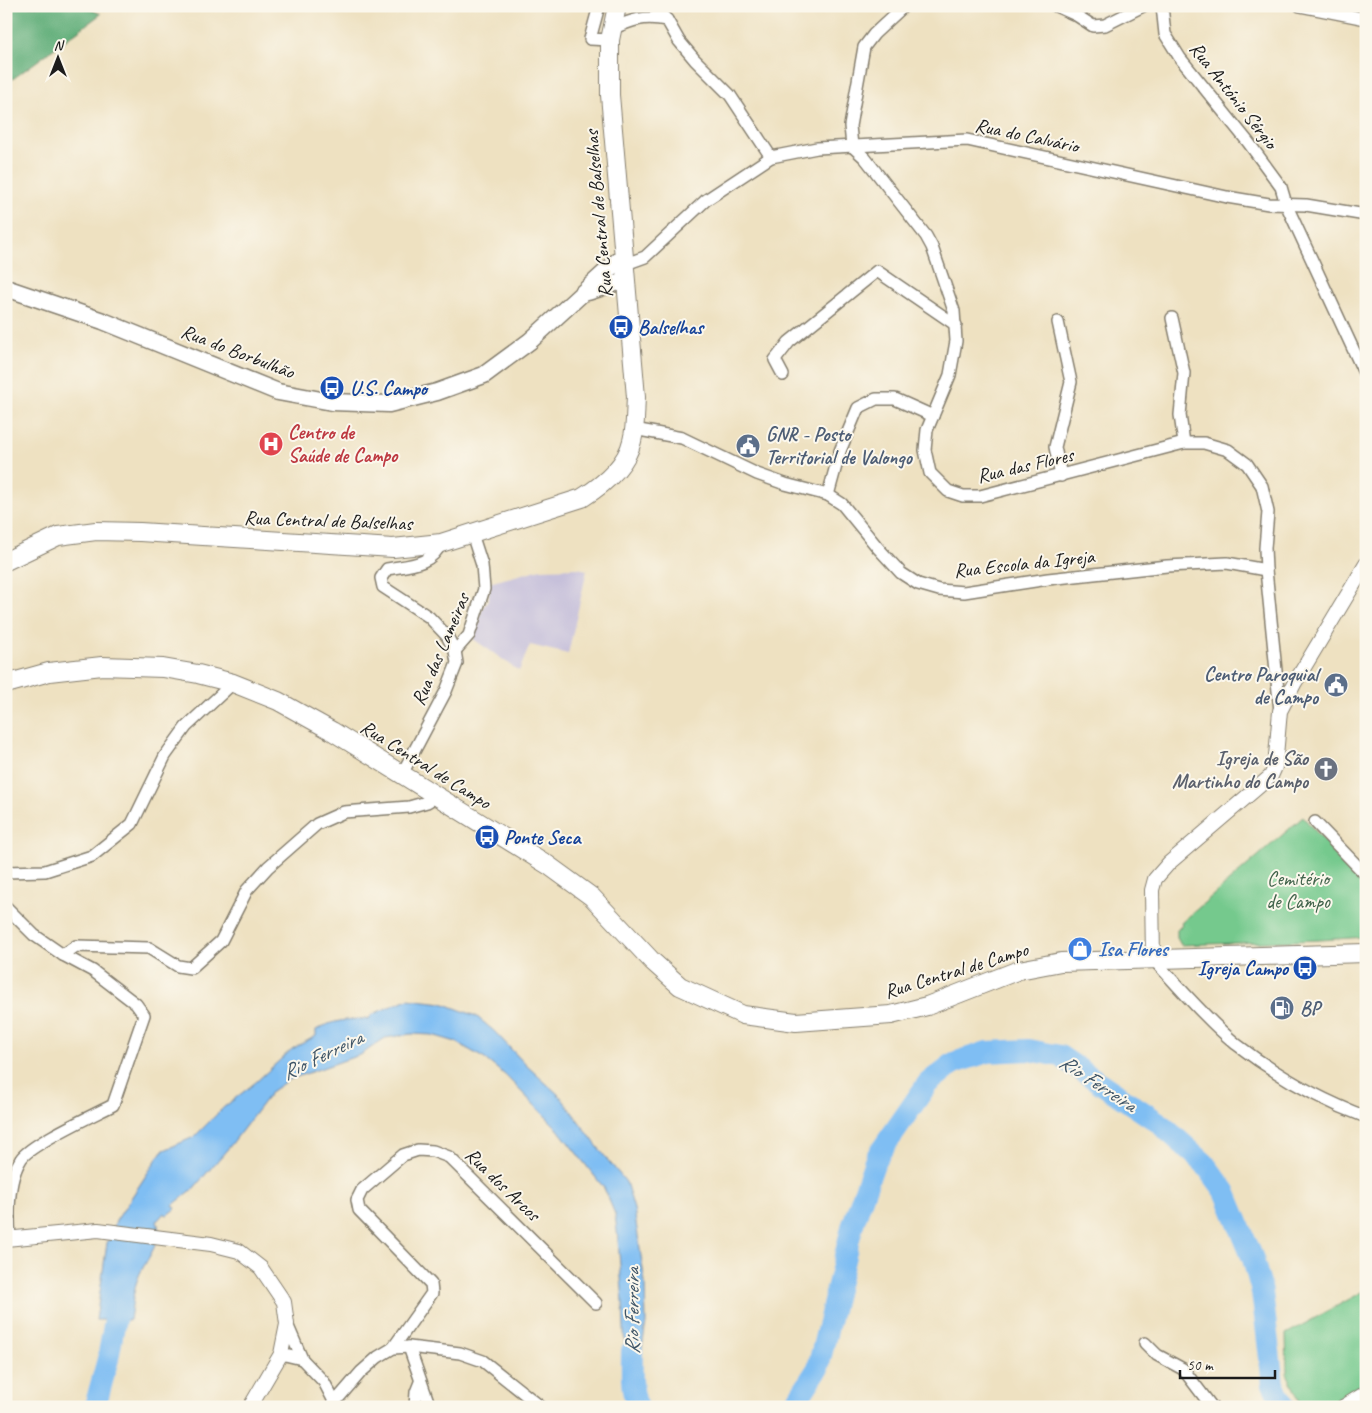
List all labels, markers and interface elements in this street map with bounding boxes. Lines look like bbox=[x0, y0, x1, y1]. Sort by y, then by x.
north arrow bbox=[32, 32, 82, 82]
text: N bbox=[54, 37, 65, 54]
street label: Rua António Sérgio bbox=[1184, 37, 1284, 155]
street label: Rua do Calvário bbox=[973, 112, 1083, 159]
street label: Rua Central de Balselhas bbox=[579, 127, 618, 299]
bus stop icon: Balselhas bbox=[608, 314, 634, 340]
place label: Balselhas bbox=[638, 315, 705, 340]
street label: Rua do Borbulhão bbox=[178, 318, 299, 385]
bus stop icon: U.S. Campo bbox=[319, 375, 345, 401]
place label: U.S. Campo bbox=[350, 376, 429, 401]
place label: Centro de Saúde de Campo bbox=[288, 420, 399, 468]
place label: GNR - Posto Territorial de Valongo bbox=[766, 422, 914, 470]
hospital icon: Centro de Saúde de Campo bbox=[258, 431, 284, 457]
public building icon: GNR - Posto Territorial de Valongo bbox=[735, 433, 761, 459]
street label: Rua das Flores bbox=[974, 442, 1078, 489]
street label: Rua Central de Balselhas bbox=[244, 505, 415, 536]
street label: Rua Escola da Igreja bbox=[953, 544, 1097, 583]
street label: Rua das Lameiras bbox=[406, 587, 476, 709]
place label: Centro Paroquial de Campo bbox=[1204, 662, 1321, 710]
public building icon: Centro Paroquial de Campo bbox=[1323, 672, 1349, 698]
street label: Rua Central de Campo bbox=[356, 714, 496, 815]
place label: Igreja de São Martinho do Campo bbox=[1172, 746, 1310, 794]
church icon: Igreja de São Martinho do Campo bbox=[1313, 756, 1339, 782]
bus stop icon: Ponte Seca bbox=[474, 824, 500, 850]
place label: Ponte Seca bbox=[504, 825, 583, 850]
park label: Cemitério de Campo bbox=[1266, 866, 1331, 914]
street label: Rua Central de Campo bbox=[881, 936, 1032, 1004]
shop icon: Isa Flores bbox=[1067, 936, 1093, 962]
place label: Isa Flores bbox=[1098, 937, 1170, 962]
bus stop icon: Igreja Campo bbox=[1292, 955, 1318, 981]
place label: Igreja Campo bbox=[1197, 956, 1290, 981]
fuel station icon: BP bbox=[1269, 995, 1295, 1021]
place label: BP bbox=[1300, 996, 1323, 1021]
water label: Rio Ferreira bbox=[277, 1023, 369, 1086]
water label: Rio Ferreira bbox=[1055, 1049, 1143, 1119]
street label: Rua dos Arcos bbox=[460, 1142, 547, 1228]
water label: Rio Ferreira bbox=[619, 1265, 645, 1354]
scale bar bbox=[1180, 1348, 1274, 1380]
text: 50 m bbox=[1187, 1356, 1214, 1375]

